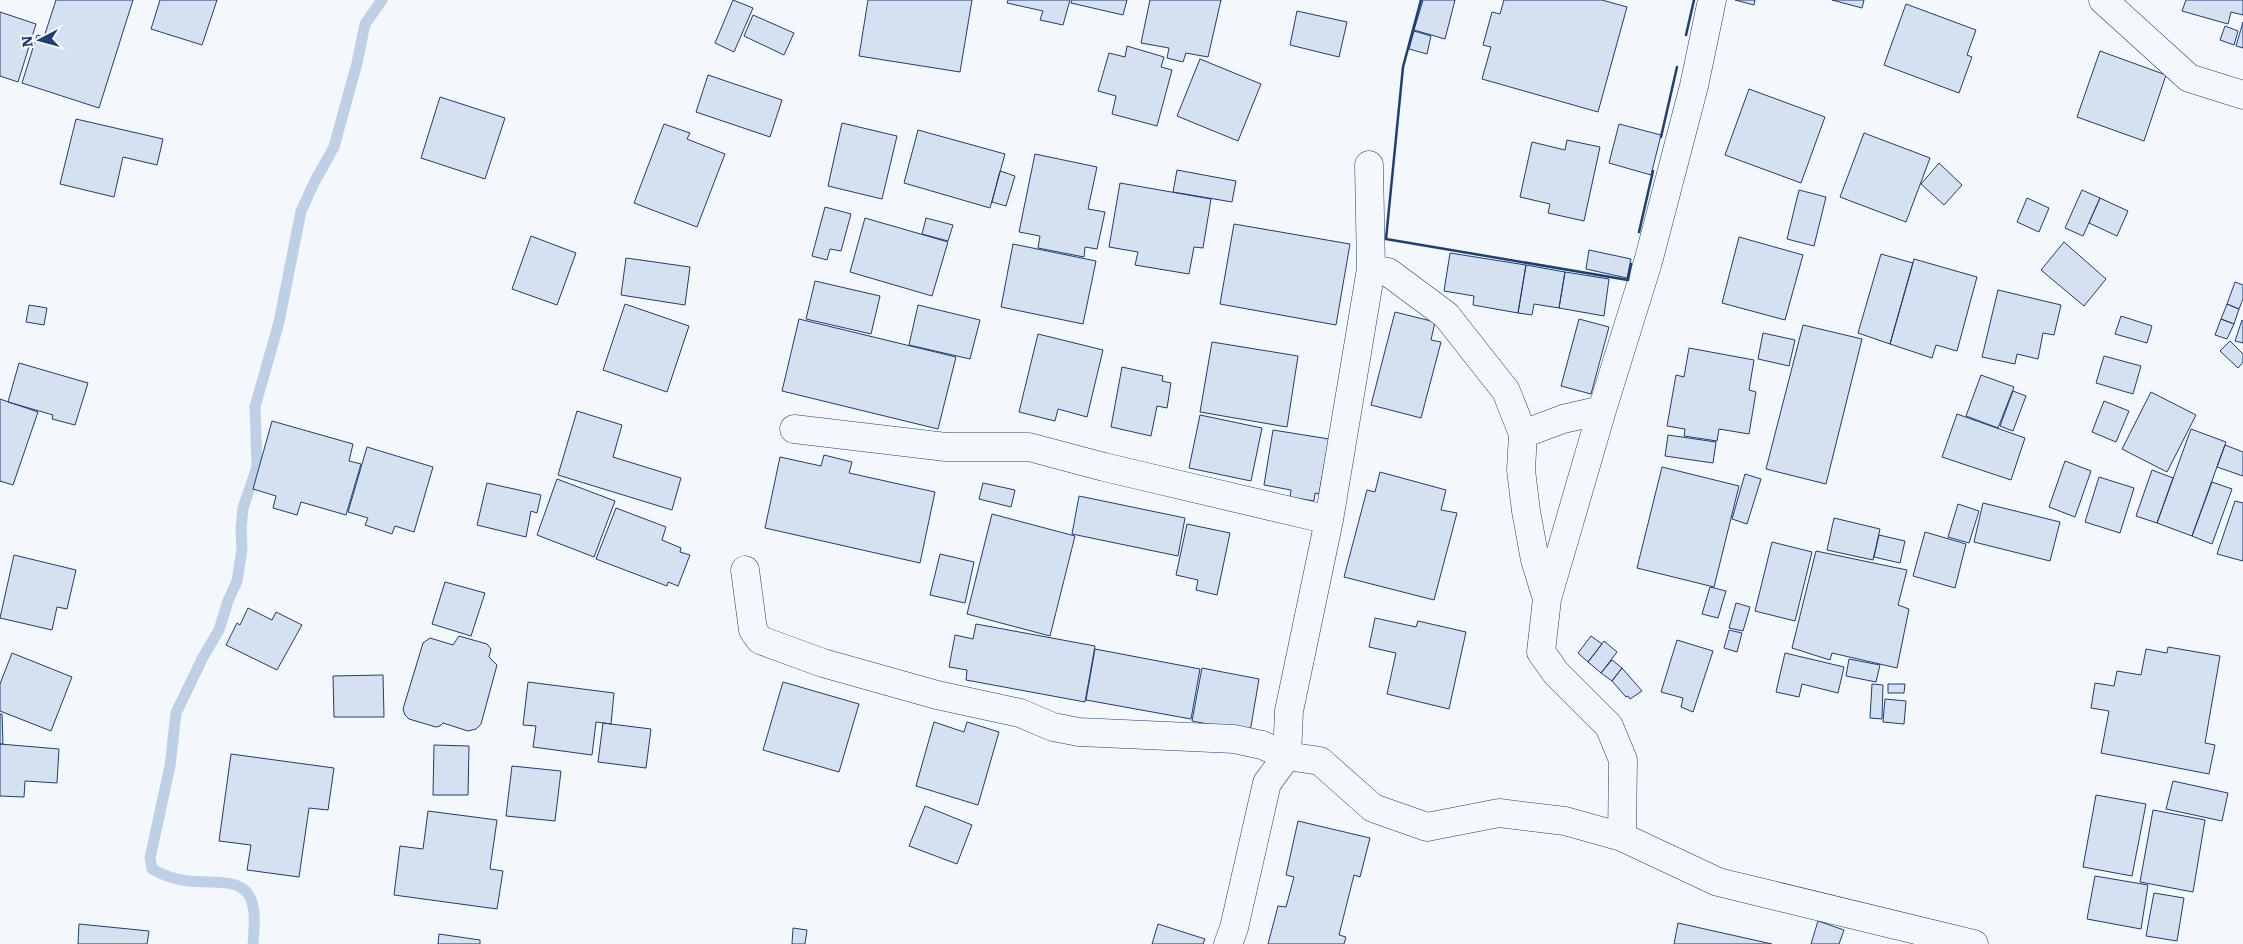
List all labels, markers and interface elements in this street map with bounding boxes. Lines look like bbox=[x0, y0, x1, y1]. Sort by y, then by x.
north arrow bbox=[15, 15, 65, 65]
text: N bbox=[15, 34, 37, 48]

